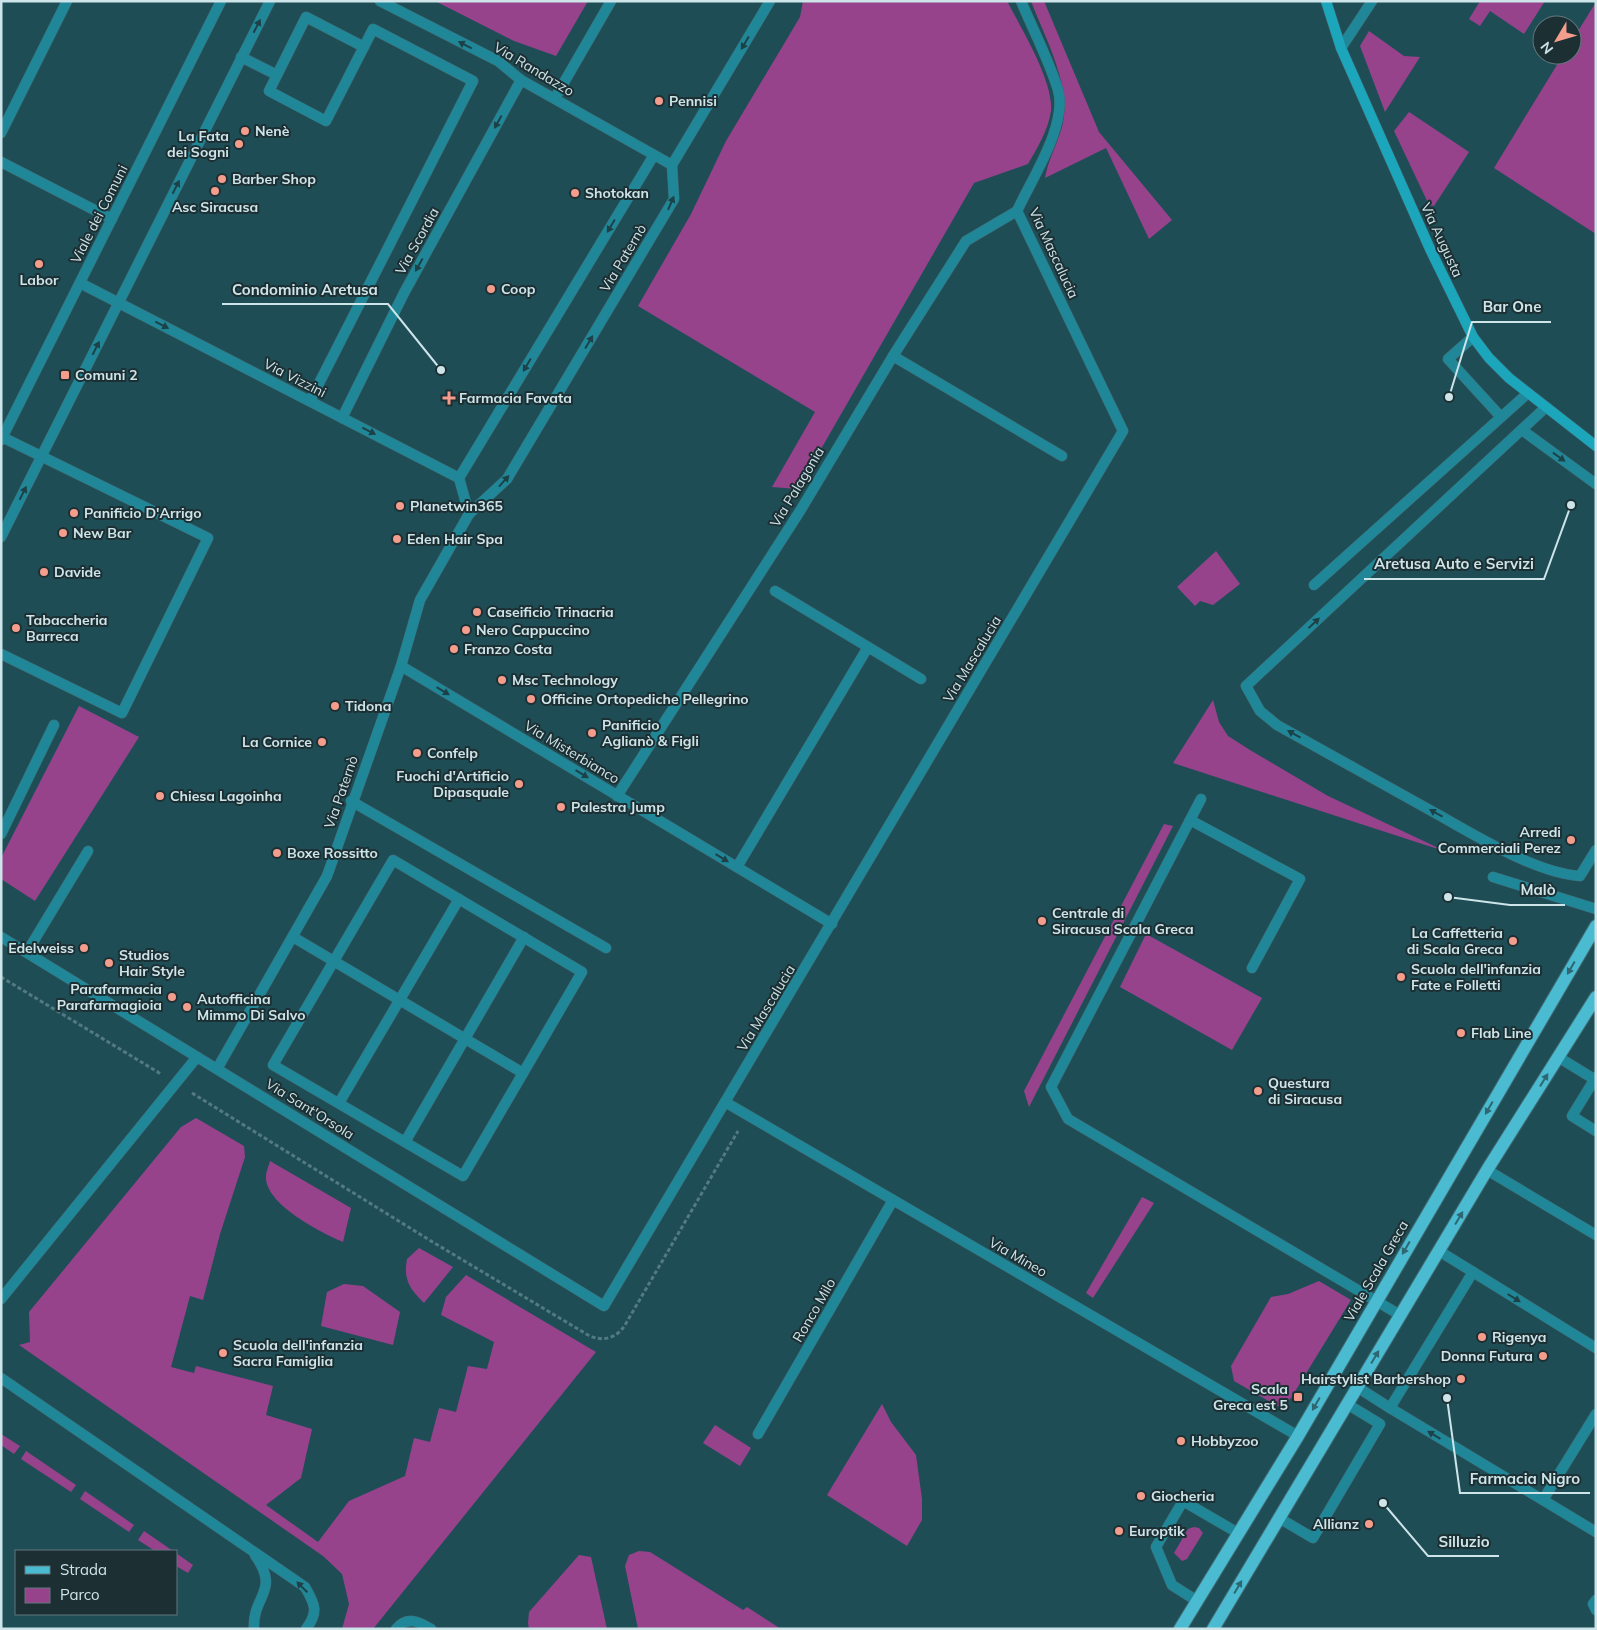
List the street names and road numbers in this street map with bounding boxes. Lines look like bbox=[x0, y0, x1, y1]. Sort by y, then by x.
street label: Via Randazzo bbox=[491, 38, 577, 100]
street label: Viale dei Comuni bbox=[66, 162, 132, 266]
street label: Via Augusta bbox=[1417, 200, 1467, 280]
street label: Via Scordia bbox=[391, 204, 443, 278]
street label: Via Mascalucia bbox=[1025, 205, 1083, 301]
street label: Via Paternò bbox=[596, 221, 650, 295]
street label: Via Vizzini bbox=[261, 355, 329, 401]
street label: Via Palagonia bbox=[766, 444, 828, 530]
street label: Via Mascalucia bbox=[939, 612, 1005, 706]
street label: Via Misterbianco bbox=[521, 716, 623, 788]
street label: Via Paternò bbox=[320, 753, 362, 831]
street label: Via Mascalucia bbox=[733, 961, 799, 1055]
street label: Via Sant'Orsola bbox=[262, 1075, 358, 1143]
street label: Viale Scala Greca bbox=[1340, 1217, 1412, 1325]
street label: Via Mineo bbox=[986, 1233, 1050, 1281]
street label: Ronco Milo bbox=[788, 1275, 840, 1345]

